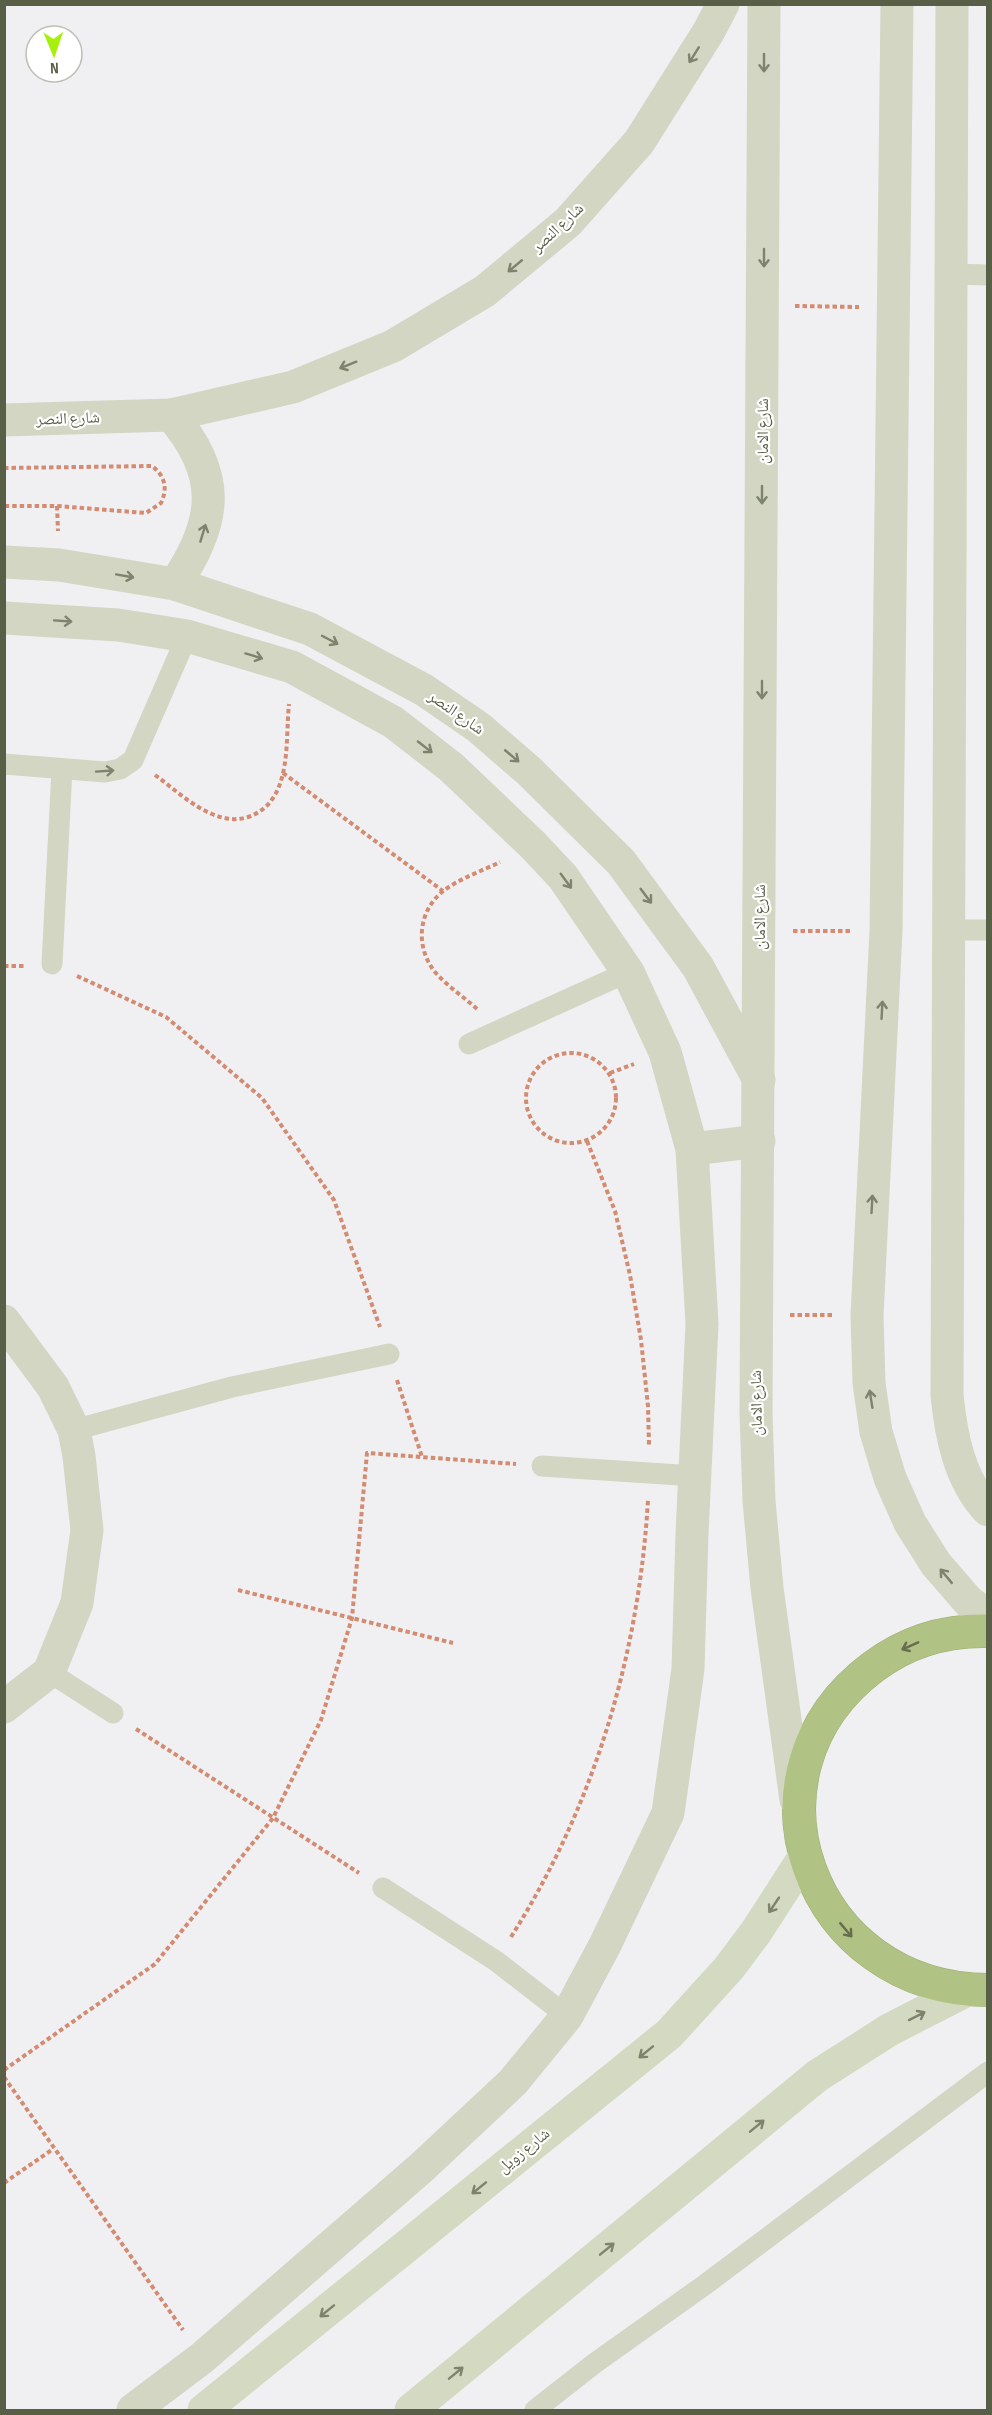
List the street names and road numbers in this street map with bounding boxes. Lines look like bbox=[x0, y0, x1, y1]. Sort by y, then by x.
street label: شارع النصر bbox=[527, 199, 588, 257]
street label: شارع الامان bbox=[754, 398, 773, 464]
street label: شارع النصر bbox=[35, 408, 100, 430]
street label: شارع النصر bbox=[424, 686, 488, 739]
street label: شارع الامان bbox=[751, 884, 770, 950]
street label: شارع الامان bbox=[747, 1370, 767, 1436]
street label: شارع زويل bbox=[494, 2124, 554, 2178]

